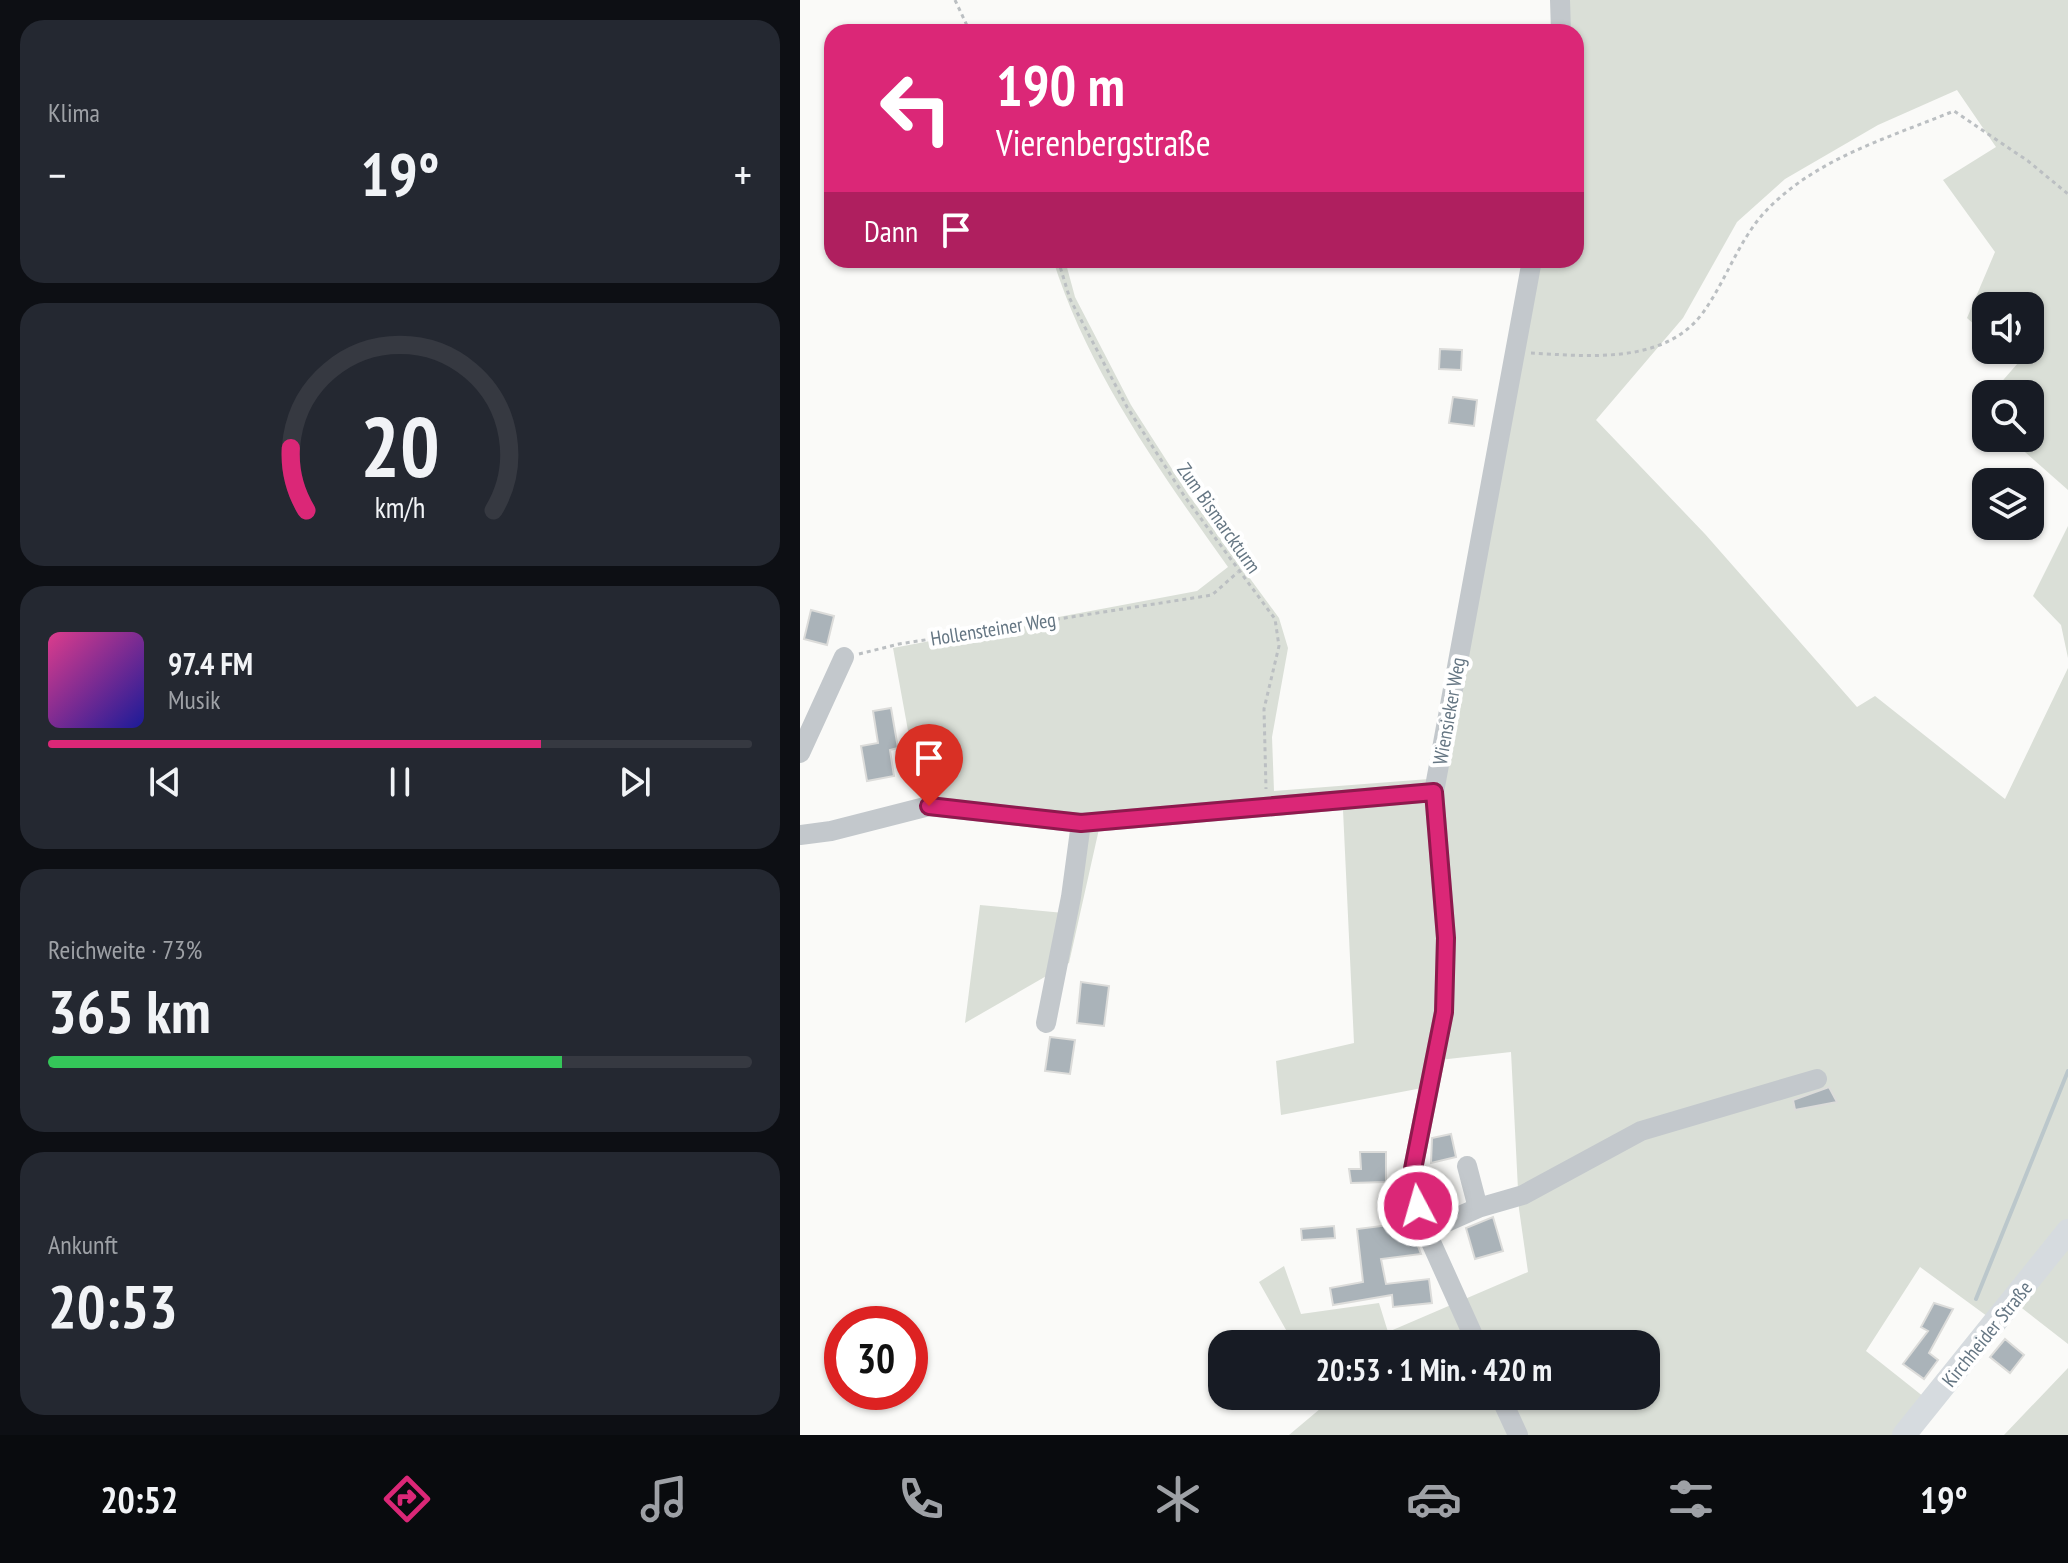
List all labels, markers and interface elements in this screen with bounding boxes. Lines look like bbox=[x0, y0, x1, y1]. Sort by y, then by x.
text: 190 m bbox=[996, 49, 1125, 121]
icon: left bbox=[864, 56, 968, 160]
text: Klima bbox=[48, 96, 100, 129]
text: Vierenbergstraße bbox=[996, 119, 1211, 166]
text: 19° bbox=[360, 135, 440, 213]
text: − bbox=[48, 146, 66, 203]
text: + bbox=[734, 146, 752, 203]
icon: arrive bbox=[934, 208, 978, 252]
text: Dann bbox=[864, 211, 918, 250]
map controls bbox=[1972, 292, 2044, 540]
button: sound bbox=[1972, 292, 2044, 364]
button: search bbox=[1972, 380, 2044, 452]
text: 20 bbox=[360, 391, 440, 499]
street label: Zum Bismarckturm bbox=[1171, 458, 1267, 578]
button: layers bbox=[1972, 468, 2044, 540]
text: km/h bbox=[375, 489, 425, 526]
street label: Hollensteiner Weg bbox=[929, 606, 1057, 652]
text: 97.4 FM bbox=[168, 644, 253, 683]
street label: Wiensieker Weg bbox=[1427, 655, 1471, 767]
text: Musik bbox=[168, 683, 220, 716]
pin bbox=[895, 724, 963, 806]
icon: arrive bbox=[907, 736, 951, 780]
icon: previous bbox=[143, 760, 187, 804]
icon: pause bbox=[378, 760, 422, 804]
icon: next bbox=[613, 760, 657, 804]
text: Reichweite · 73% bbox=[48, 933, 202, 966]
text: 365 km bbox=[48, 972, 211, 1050]
position arrow bbox=[1376, 1164, 1460, 1248]
text: Ankunft bbox=[48, 1228, 118, 1261]
text: 20:53 bbox=[48, 1267, 178, 1345]
street label: Kirchheider Straße bbox=[1936, 1276, 2038, 1392]
speed limit sign: 30 bbox=[824, 1306, 928, 1410]
text: 20:53 · 1 Min. · 420 m bbox=[1316, 1350, 1552, 1389]
icon: directions bbox=[379, 1471, 435, 1527]
icon: music bbox=[636, 1471, 692, 1527]
icon: phone bbox=[893, 1471, 949, 1527]
icon: climate bbox=[1150, 1471, 1206, 1527]
icon: car bbox=[1406, 1471, 1462, 1527]
icon: filters bbox=[1663, 1471, 1719, 1527]
text: 20:52 bbox=[100, 1476, 178, 1523]
text: 19° bbox=[1920, 1476, 1968, 1523]

